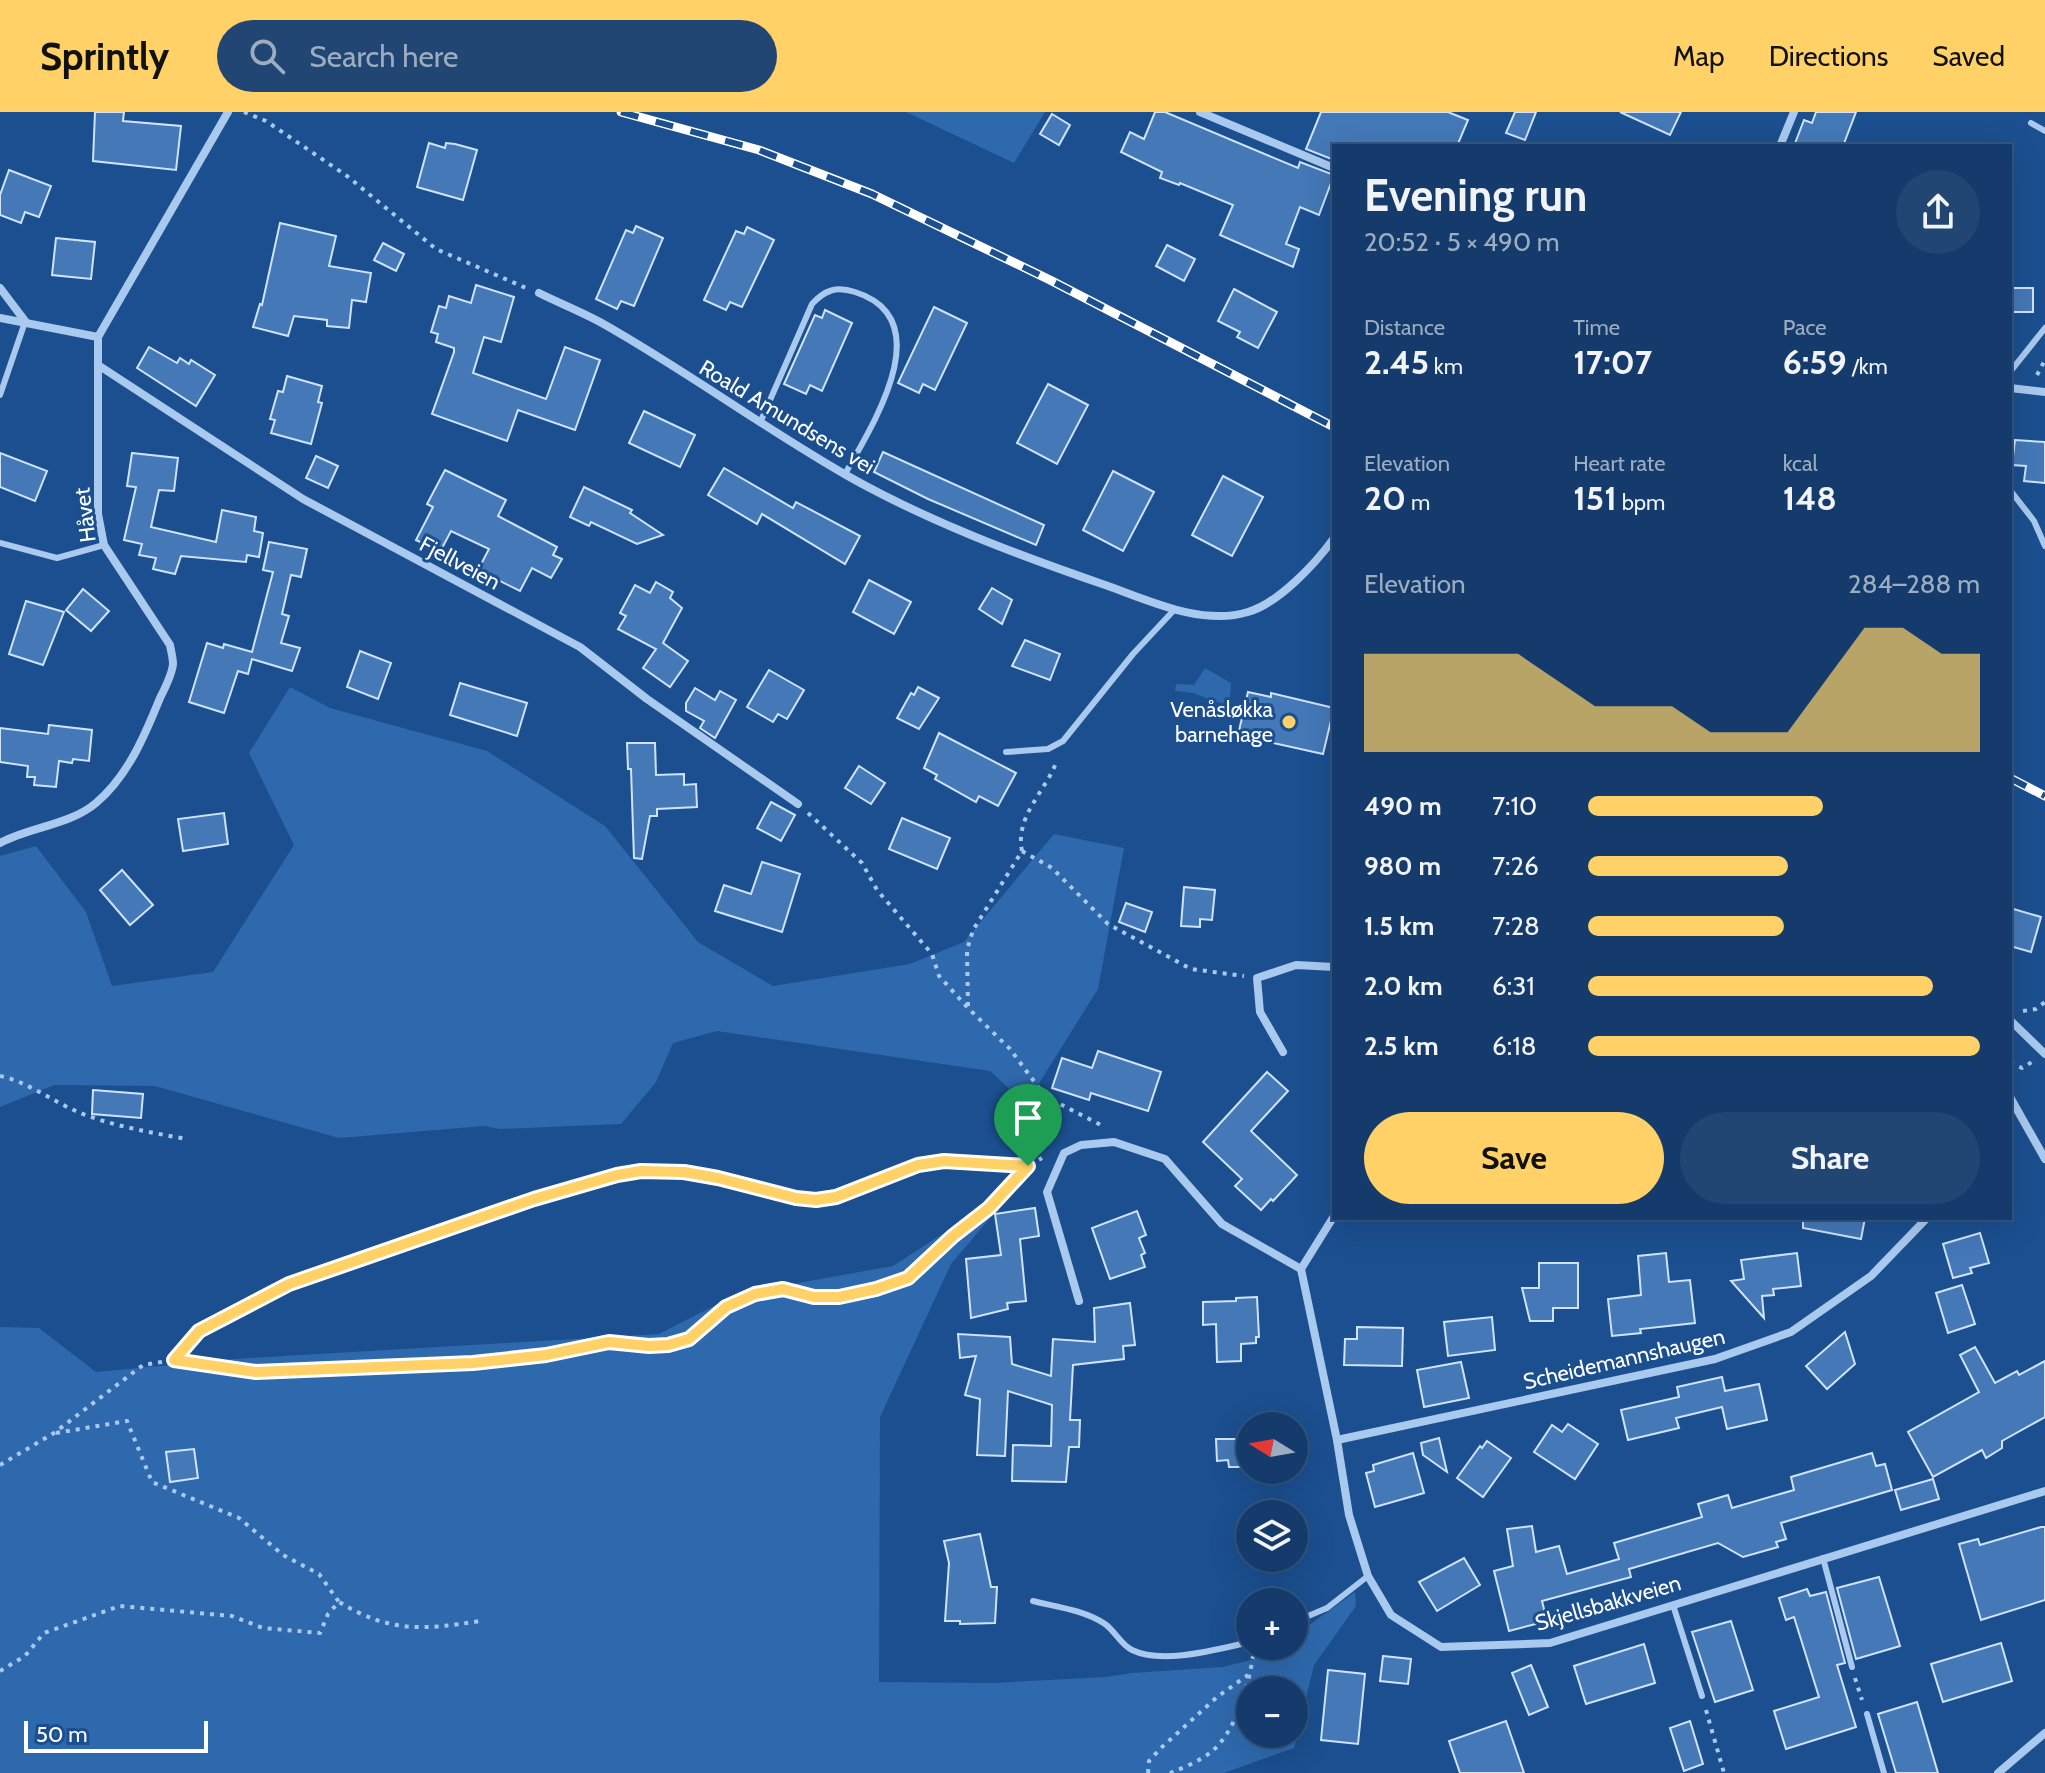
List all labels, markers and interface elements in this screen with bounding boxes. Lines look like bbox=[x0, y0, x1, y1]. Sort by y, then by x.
search box bbox=[217, 20, 777, 92]
text: Sprintly bbox=[40, 33, 169, 80]
icon: search bbox=[245, 34, 289, 78]
text: Search here bbox=[309, 38, 458, 75]
text: Map bbox=[1673, 39, 1725, 73]
text: Directions bbox=[1769, 39, 1888, 73]
text: Saved bbox=[1932, 39, 2005, 73]
text: Evening run bbox=[1364, 169, 1587, 222]
button: share bbox=[1896, 170, 1980, 254]
text: 20:52 · 5 × 490 m bbox=[1364, 226, 1560, 258]
text: Distance bbox=[1364, 314, 1445, 341]
text: Time bbox=[1573, 314, 1620, 341]
text: Pace bbox=[1783, 314, 1827, 341]
text: 2.45 bbox=[1364, 341, 1429, 383]
text: 17:07 bbox=[1573, 341, 1652, 383]
text: 6:59 bbox=[1783, 341, 1847, 383]
text: km bbox=[1429, 353, 1463, 380]
text: /km bbox=[1847, 353, 1888, 380]
street label: Roald Amundsens vei bbox=[694, 354, 880, 480]
text: Elevation bbox=[1364, 450, 1450, 477]
text: Heart rate bbox=[1573, 450, 1665, 477]
text: kcal bbox=[1783, 450, 1818, 477]
text: 20 bbox=[1364, 477, 1406, 519]
text: 151 bbox=[1573, 477, 1617, 519]
text: 148 bbox=[1783, 477, 1837, 519]
street label: Håvet bbox=[68, 486, 102, 544]
text: m bbox=[1406, 489, 1430, 516]
text: bpm bbox=[1617, 489, 1665, 516]
street label: Fjellveien bbox=[415, 531, 505, 595]
text: Elevation bbox=[1364, 568, 1466, 600]
text: 284–288 m bbox=[1848, 568, 1980, 600]
place label: Venåsløkka barnehage bbox=[1170, 696, 1273, 748]
marker: Venåsløkka barnehage bbox=[1280, 713, 1298, 731]
text: 490 m bbox=[1364, 790, 1442, 822]
text: 7:10 bbox=[1492, 790, 1537, 822]
text: 980 m bbox=[1364, 850, 1441, 882]
text: 7:26 bbox=[1492, 850, 1539, 882]
text: 1.5 km bbox=[1364, 910, 1434, 942]
text: 7:28 bbox=[1492, 910, 1540, 942]
text: 2.0 km bbox=[1364, 970, 1443, 1002]
text: 6:31 bbox=[1492, 970, 1535, 1002]
text: 2.5 km bbox=[1364, 1030, 1439, 1062]
text: 6:18 bbox=[1492, 1030, 1536, 1062]
pin bbox=[994, 1084, 1062, 1166]
icon: arrive bbox=[1006, 1096, 1050, 1140]
button: Save bbox=[1364, 1112, 1664, 1204]
button: Share bbox=[1680, 1112, 1980, 1204]
street label: Scheidemannshaugen bbox=[1520, 1323, 1728, 1395]
north arrow bbox=[1236, 1412, 1308, 1484]
map controls bbox=[1236, 1412, 1308, 1748]
button: layers bbox=[1236, 1500, 1308, 1572]
street label: Skjellsbakkveien bbox=[1532, 1569, 1684, 1637]
button: + bbox=[1236, 1588, 1308, 1660]
button: − bbox=[1236, 1676, 1308, 1748]
scale bar bbox=[24, 1717, 208, 1753]
text: 50 m bbox=[36, 1721, 88, 1748]

